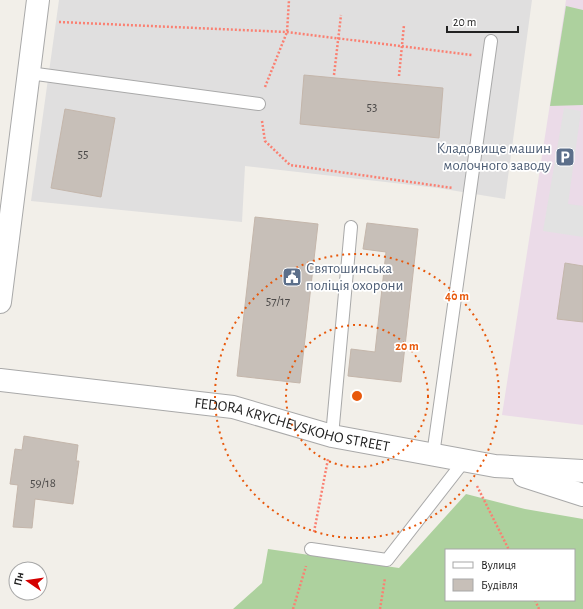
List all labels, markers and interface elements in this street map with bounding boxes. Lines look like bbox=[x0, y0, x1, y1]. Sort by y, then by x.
scale bar bbox=[447, 8, 518, 34]
text: 20 m bbox=[453, 16, 476, 28]
house number: 53 bbox=[367, 101, 377, 114]
place label: Кладовище машин молочного заводу bbox=[436, 141, 552, 173]
parking icon: Кладовище машин молочного заводу bbox=[554, 146, 576, 168]
house number: 55 bbox=[78, 148, 88, 161]
place label: Святошинська поліція охорони bbox=[306, 261, 403, 293]
public building icon: Святошинська поліція охорони bbox=[281, 266, 303, 288]
text: 40 m bbox=[445, 290, 469, 302]
house number: 57/17 bbox=[266, 295, 291, 308]
text: 20 m bbox=[395, 340, 419, 352]
centre of rings bbox=[350, 389, 364, 403]
street label: FEDORA KRYCHEVSKOHO STREET bbox=[194, 396, 391, 455]
house number: 59/18 bbox=[30, 477, 56, 490]
legend bbox=[445, 549, 575, 601]
text: Вулиця bbox=[481, 559, 516, 572]
north arrow bbox=[8, 561, 48, 601]
text: Пн bbox=[12, 571, 26, 587]
text: Будівля bbox=[481, 579, 518, 592]

